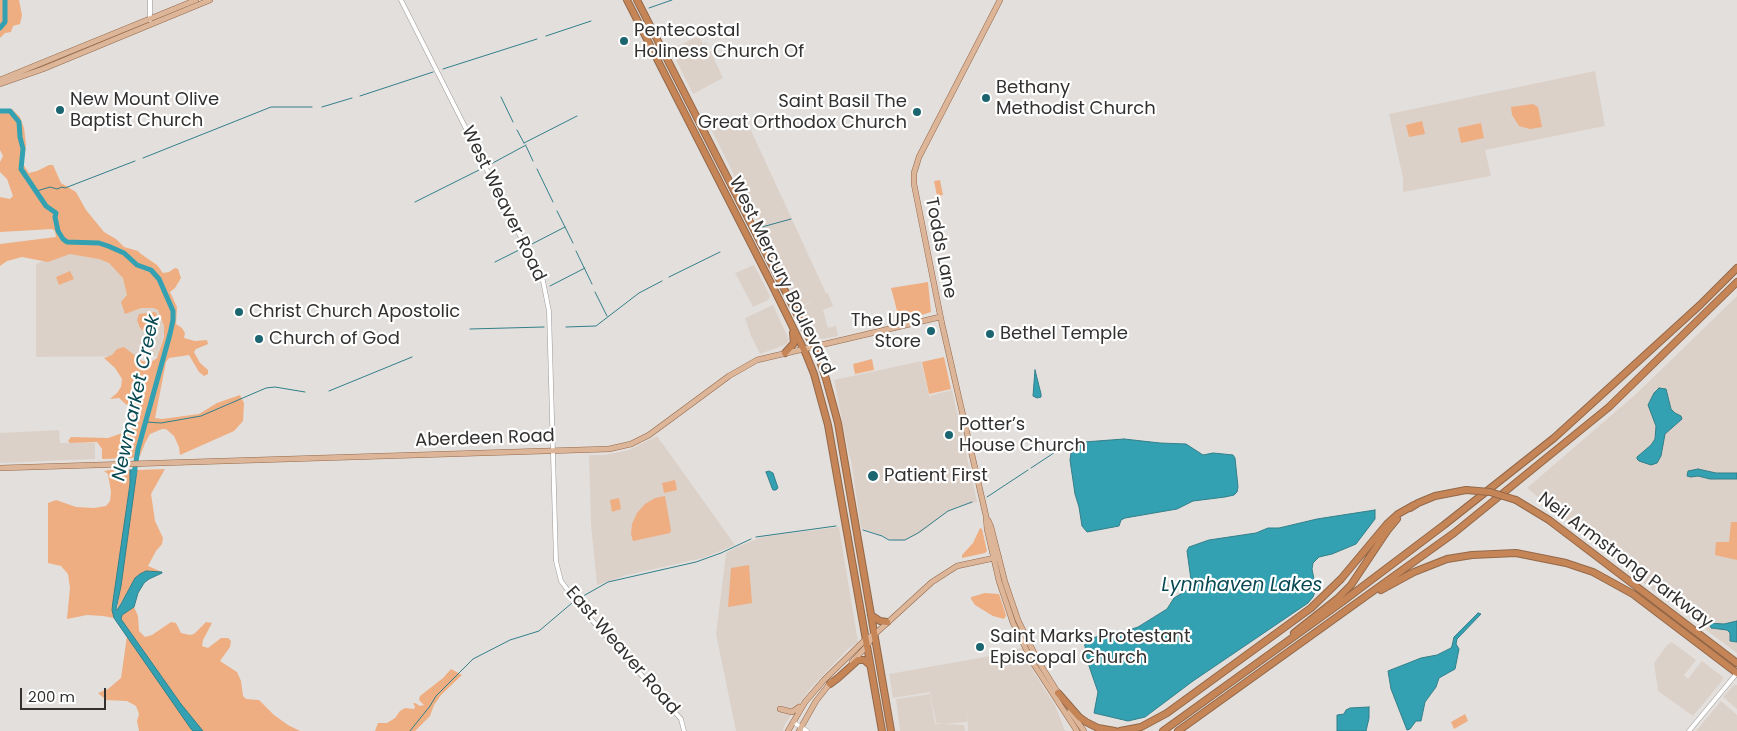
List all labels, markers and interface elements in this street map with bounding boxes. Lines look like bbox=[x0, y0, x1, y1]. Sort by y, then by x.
place label: Pentecostal Holiness Church Of bbox=[634, 20, 804, 62]
marker: Pentecostal Holiness Church Of bbox=[618, 35, 630, 47]
place label: Bethany Methodist Church bbox=[996, 77, 1156, 120]
place label: New Mount Olive Baptist Church bbox=[70, 89, 219, 132]
place label: Saint Basil The Great Orthodox Church bbox=[698, 91, 907, 134]
marker: Bethany Methodist Church bbox=[980, 92, 992, 104]
marker: New Mount Olive Baptist Church bbox=[54, 104, 66, 116]
marker: Saint Basil The Great Orthodox Church bbox=[911, 106, 923, 118]
street label: West Weaver Road bbox=[456, 123, 550, 285]
street label: West Mercury Boulevard bbox=[724, 173, 838, 379]
street label: Todds Lane bbox=[920, 196, 960, 300]
place label: Christ Church Apostolic bbox=[249, 301, 460, 323]
marker: Christ Church Apostolic bbox=[233, 306, 245, 318]
place label: The UPS Store bbox=[851, 310, 921, 352]
water label: Newmarket Creek bbox=[108, 313, 166, 483]
place label: Bethel Temple bbox=[1000, 323, 1128, 345]
marker: The UPS Store bbox=[925, 325, 937, 337]
place label: Church of God bbox=[269, 328, 400, 350]
marker: Bethel Temple bbox=[984, 328, 996, 340]
marker: Church of God bbox=[253, 333, 265, 345]
place label: Potter’s House Church bbox=[959, 414, 1086, 456]
street label: Aberdeen Road bbox=[415, 426, 555, 452]
marker: Potter’s House Church bbox=[943, 429, 955, 441]
place label: Patient First bbox=[884, 465, 988, 487]
marker: Patient First bbox=[866, 469, 880, 483]
street label: Neil Armstrong Parkway bbox=[1533, 488, 1717, 634]
water label: Lynnhaven Lakes bbox=[1161, 575, 1323, 597]
street label: East Weaver Road bbox=[561, 583, 683, 719]
place label: Saint Marks Protestant Episcopal Church bbox=[990, 626, 1190, 669]
marker: Saint Marks Protestant Episcopal Church bbox=[974, 641, 986, 653]
scale bar bbox=[22, 678, 109, 710]
text: 200 m bbox=[28, 686, 75, 707]

